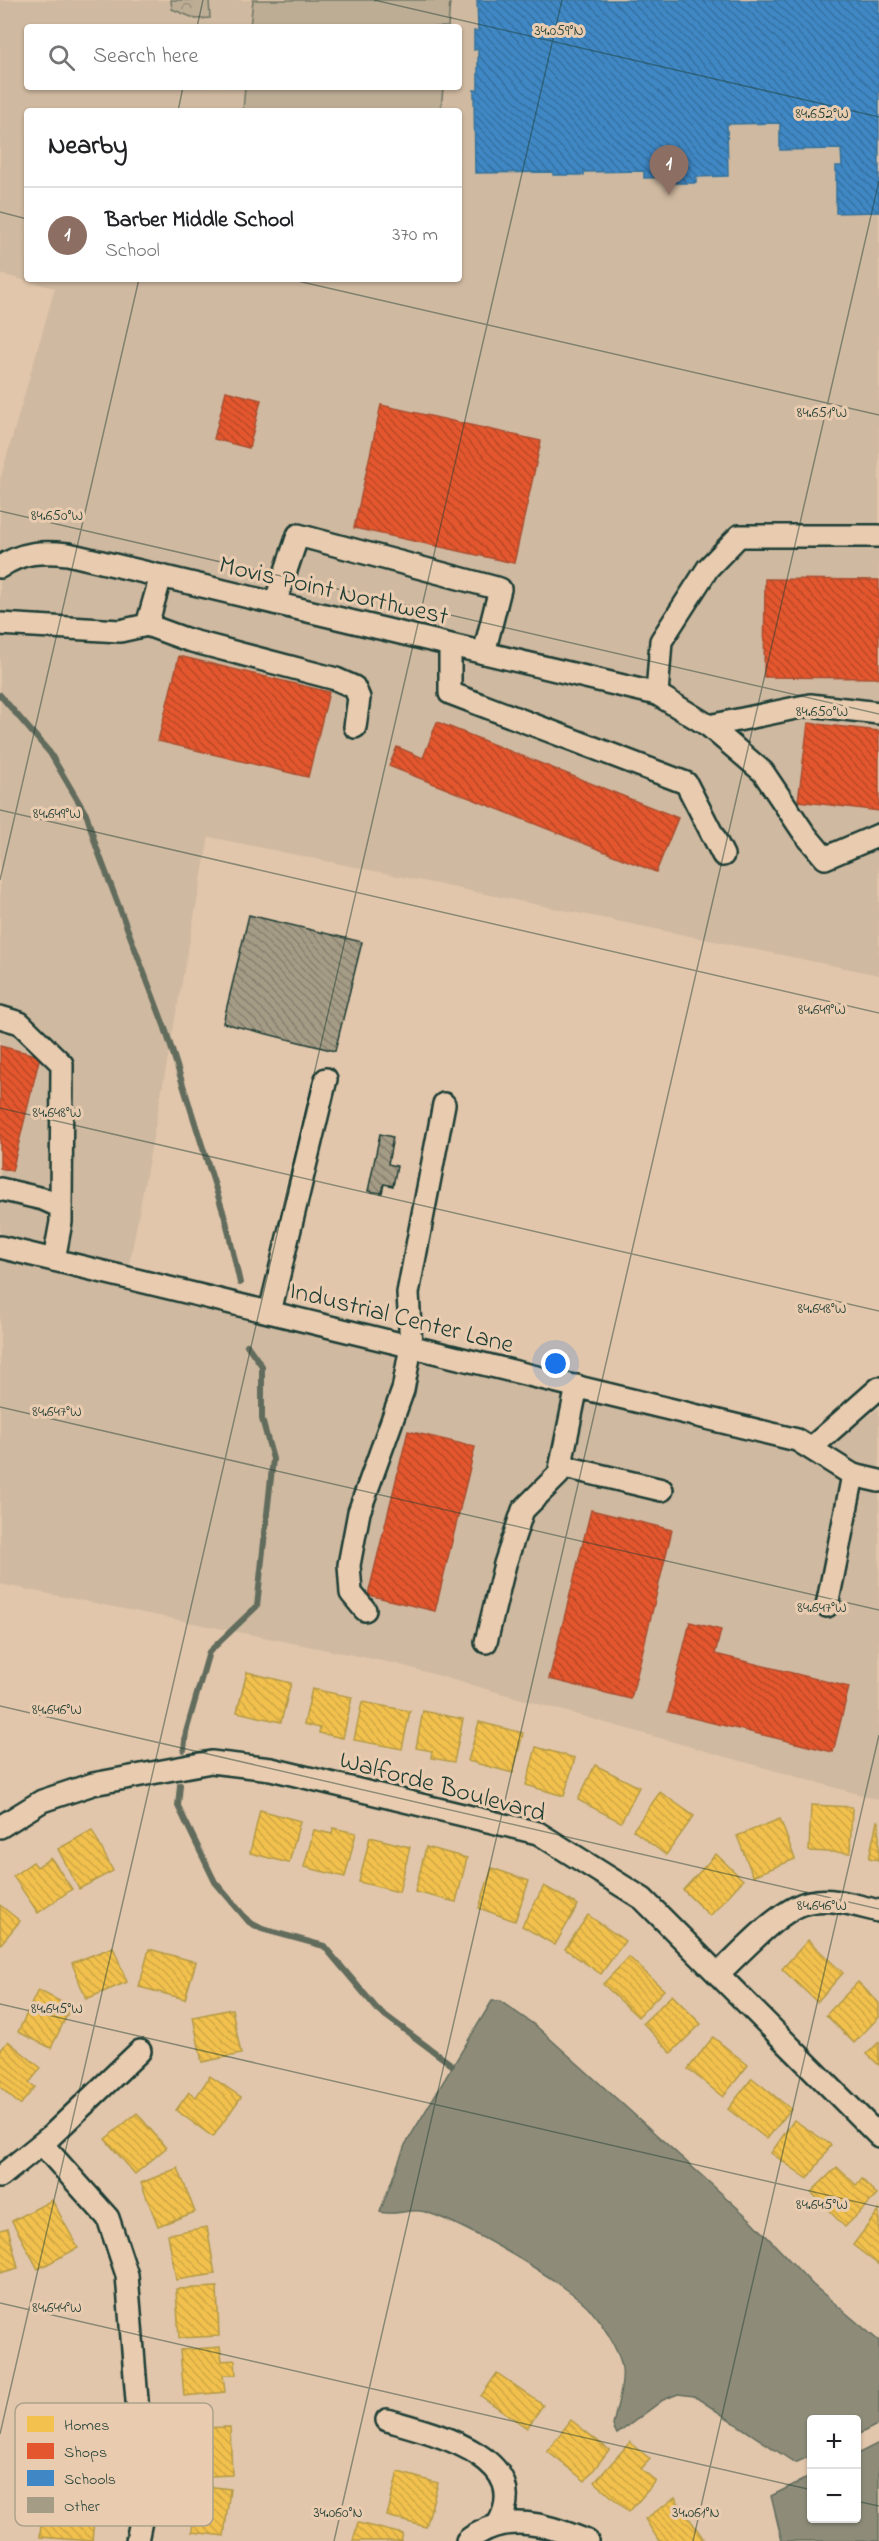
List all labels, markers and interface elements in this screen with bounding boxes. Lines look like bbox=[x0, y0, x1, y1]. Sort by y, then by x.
text: 34.059°N bbox=[534, 20, 584, 42]
search box bbox=[24, 24, 462, 90]
icon: search bbox=[45, 41, 78, 74]
text: Search here bbox=[93, 41, 198, 73]
text: 84.652°W bbox=[795, 103, 849, 125]
text: Nearby bbox=[48, 128, 127, 166]
pin: 1 bbox=[650, 146, 688, 195]
text: Barber Middle School bbox=[105, 205, 294, 237]
text: 1 bbox=[64, 221, 71, 250]
text: 370 m bbox=[392, 221, 438, 250]
text: School bbox=[105, 237, 160, 266]
text: 84.651°W bbox=[797, 402, 847, 424]
text: 84.650°W bbox=[31, 505, 83, 527]
street label: Movis Point Northwest bbox=[215, 547, 452, 637]
text: 84.650°W bbox=[796, 701, 848, 723]
text: 84.649°W bbox=[33, 803, 81, 825]
text: 84.649°W bbox=[798, 999, 846, 1021]
text: 84.648°W bbox=[33, 1102, 81, 1124]
street label: Industrial Center Lane bbox=[285, 1273, 518, 1365]
text: 84.648°W bbox=[798, 1298, 846, 1320]
your location bbox=[541, 1349, 570, 1378]
text: 84.647°W bbox=[32, 1401, 82, 1423]
text: 84.647°W bbox=[797, 1597, 847, 1619]
text: 84.646°W bbox=[32, 1699, 82, 1721]
street label: Walforde Boulevard bbox=[335, 1742, 550, 1834]
text: 84.646°W bbox=[797, 1895, 847, 1917]
text: 84.645°W bbox=[31, 1998, 83, 2020]
text: 84.645°W bbox=[796, 2194, 848, 2216]
text: 84.644°W bbox=[32, 2297, 82, 2319]
legend bbox=[15, 2403, 213, 2526]
text: Homes bbox=[64, 2414, 109, 2438]
map controls bbox=[807, 2415, 861, 2523]
button: + bbox=[807, 2415, 861, 2469]
text: Shops bbox=[64, 2441, 107, 2465]
text: Schools bbox=[64, 2468, 116, 2492]
button: − bbox=[807, 2469, 861, 2523]
text: Other bbox=[64, 2495, 100, 2519]
text: 34.060°N bbox=[313, 2502, 363, 2524]
text: 34.061°N bbox=[672, 2502, 720, 2524]

